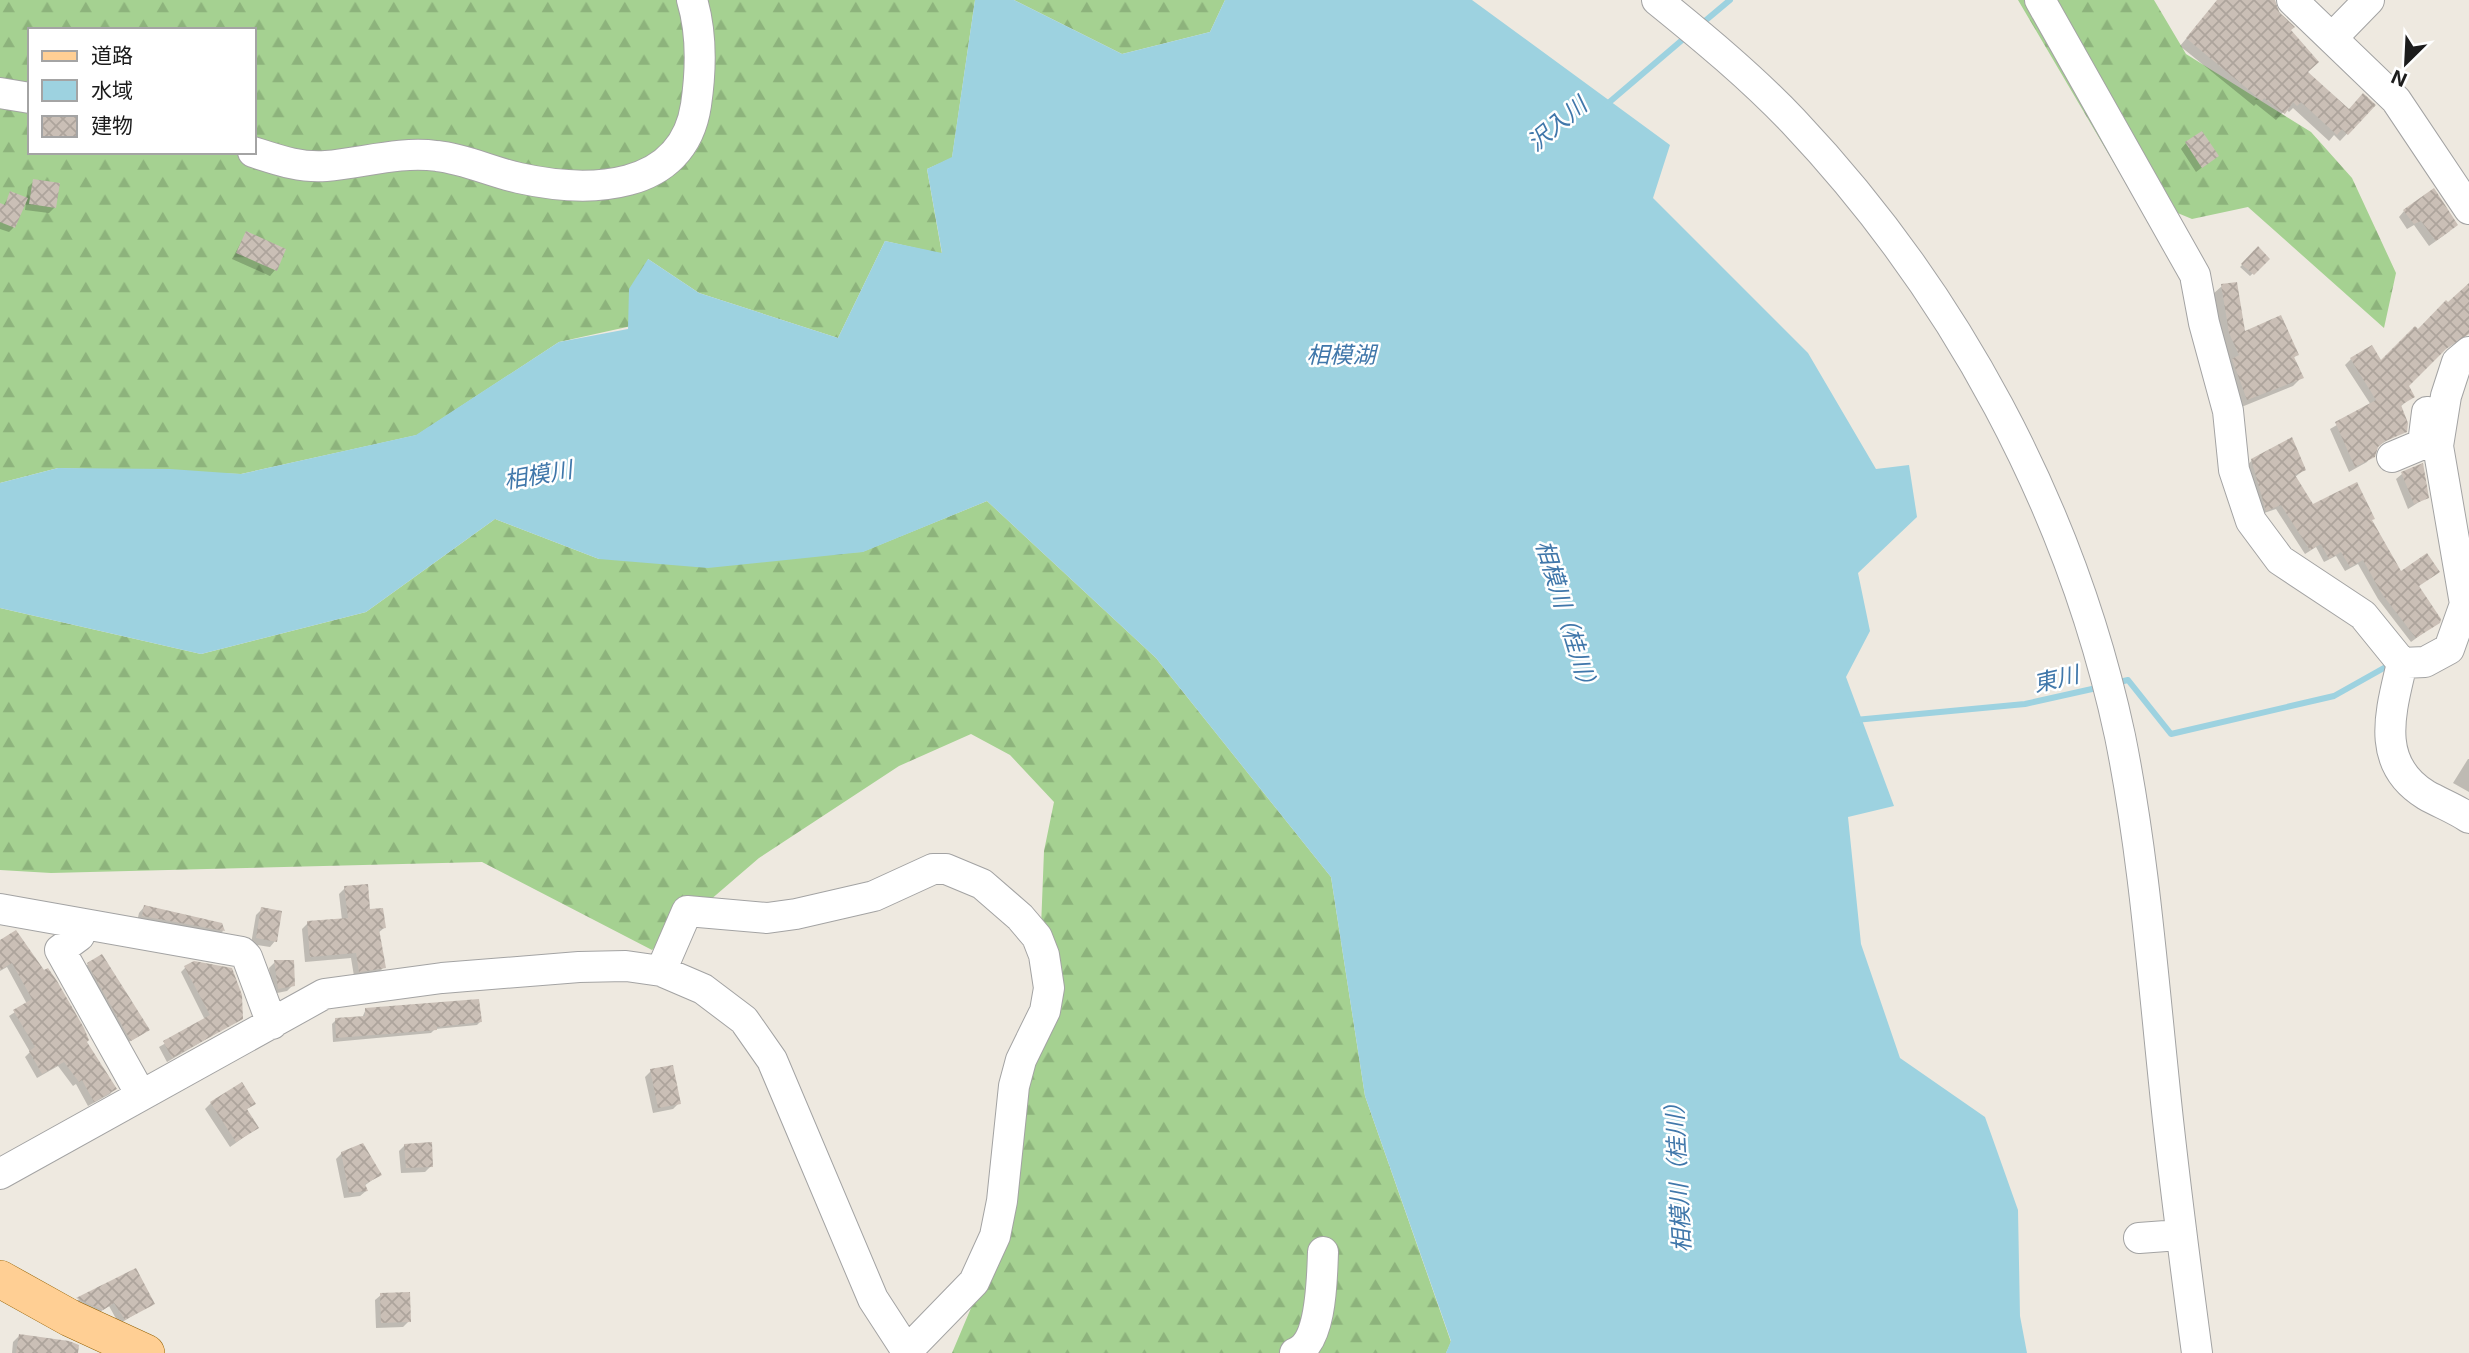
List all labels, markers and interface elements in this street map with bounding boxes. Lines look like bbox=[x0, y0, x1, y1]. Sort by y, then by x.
legend bbox=[28, 28, 256, 154]
north arrow bbox=[2371, 28, 2441, 98]
text: 道路 bbox=[91, 43, 133, 68]
text: N bbox=[2388, 65, 2411, 92]
text: 水域 bbox=[91, 78, 133, 103]
water label: 沢入川 bbox=[1522, 89, 1595, 157]
text: 建物 bbox=[91, 113, 133, 138]
water label: 相模湖 bbox=[1307, 341, 1379, 369]
water label: 相模川 bbox=[502, 455, 577, 495]
water label: 相模川（桂川） bbox=[1530, 537, 1604, 699]
water label: 東川 bbox=[2030, 660, 2084, 698]
water label: 相模川（桂川） bbox=[1660, 1091, 1696, 1253]

